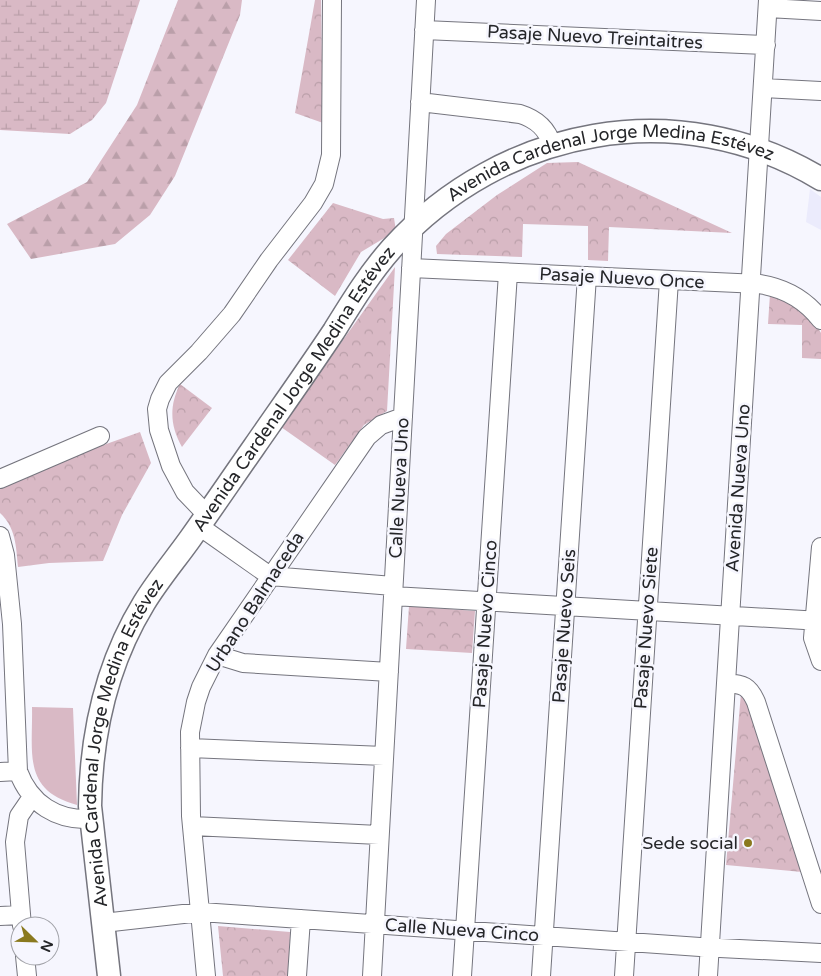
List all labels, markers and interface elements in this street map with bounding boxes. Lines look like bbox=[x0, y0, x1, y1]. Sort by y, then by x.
street label: Pasaje Nuevo Treintaitres bbox=[487, 20, 703, 54]
street label: Avenida Cardenal Jorge Medina Estévez bbox=[442, 120, 777, 206]
street label: Avenida Cardenal Jorge Medina Estévez bbox=[188, 242, 400, 536]
street label: Pasaje Nuevo Once bbox=[539, 263, 705, 293]
street label: Avenida Nueva Uno bbox=[721, 403, 755, 573]
street label: Calle Nueva Uno bbox=[384, 417, 414, 559]
street label: Urbano Balmaceda bbox=[201, 528, 309, 676]
street label: Pasaje Nuevo Cinco bbox=[468, 539, 502, 709]
street label: Pasaje Nuevo Siete bbox=[629, 546, 663, 710]
street label: Pasaje Nuevo Seis bbox=[548, 548, 580, 704]
street label: Avenida Cardenal Jorge Medina Estévez bbox=[79, 574, 168, 909]
place label: Sede social bbox=[642, 832, 738, 854]
marker: Sede social bbox=[742, 837, 754, 849]
street label: Calle Nueva Cinco bbox=[384, 914, 540, 946]
north arrow bbox=[10, 916, 60, 966]
text: N bbox=[36, 937, 57, 954]

